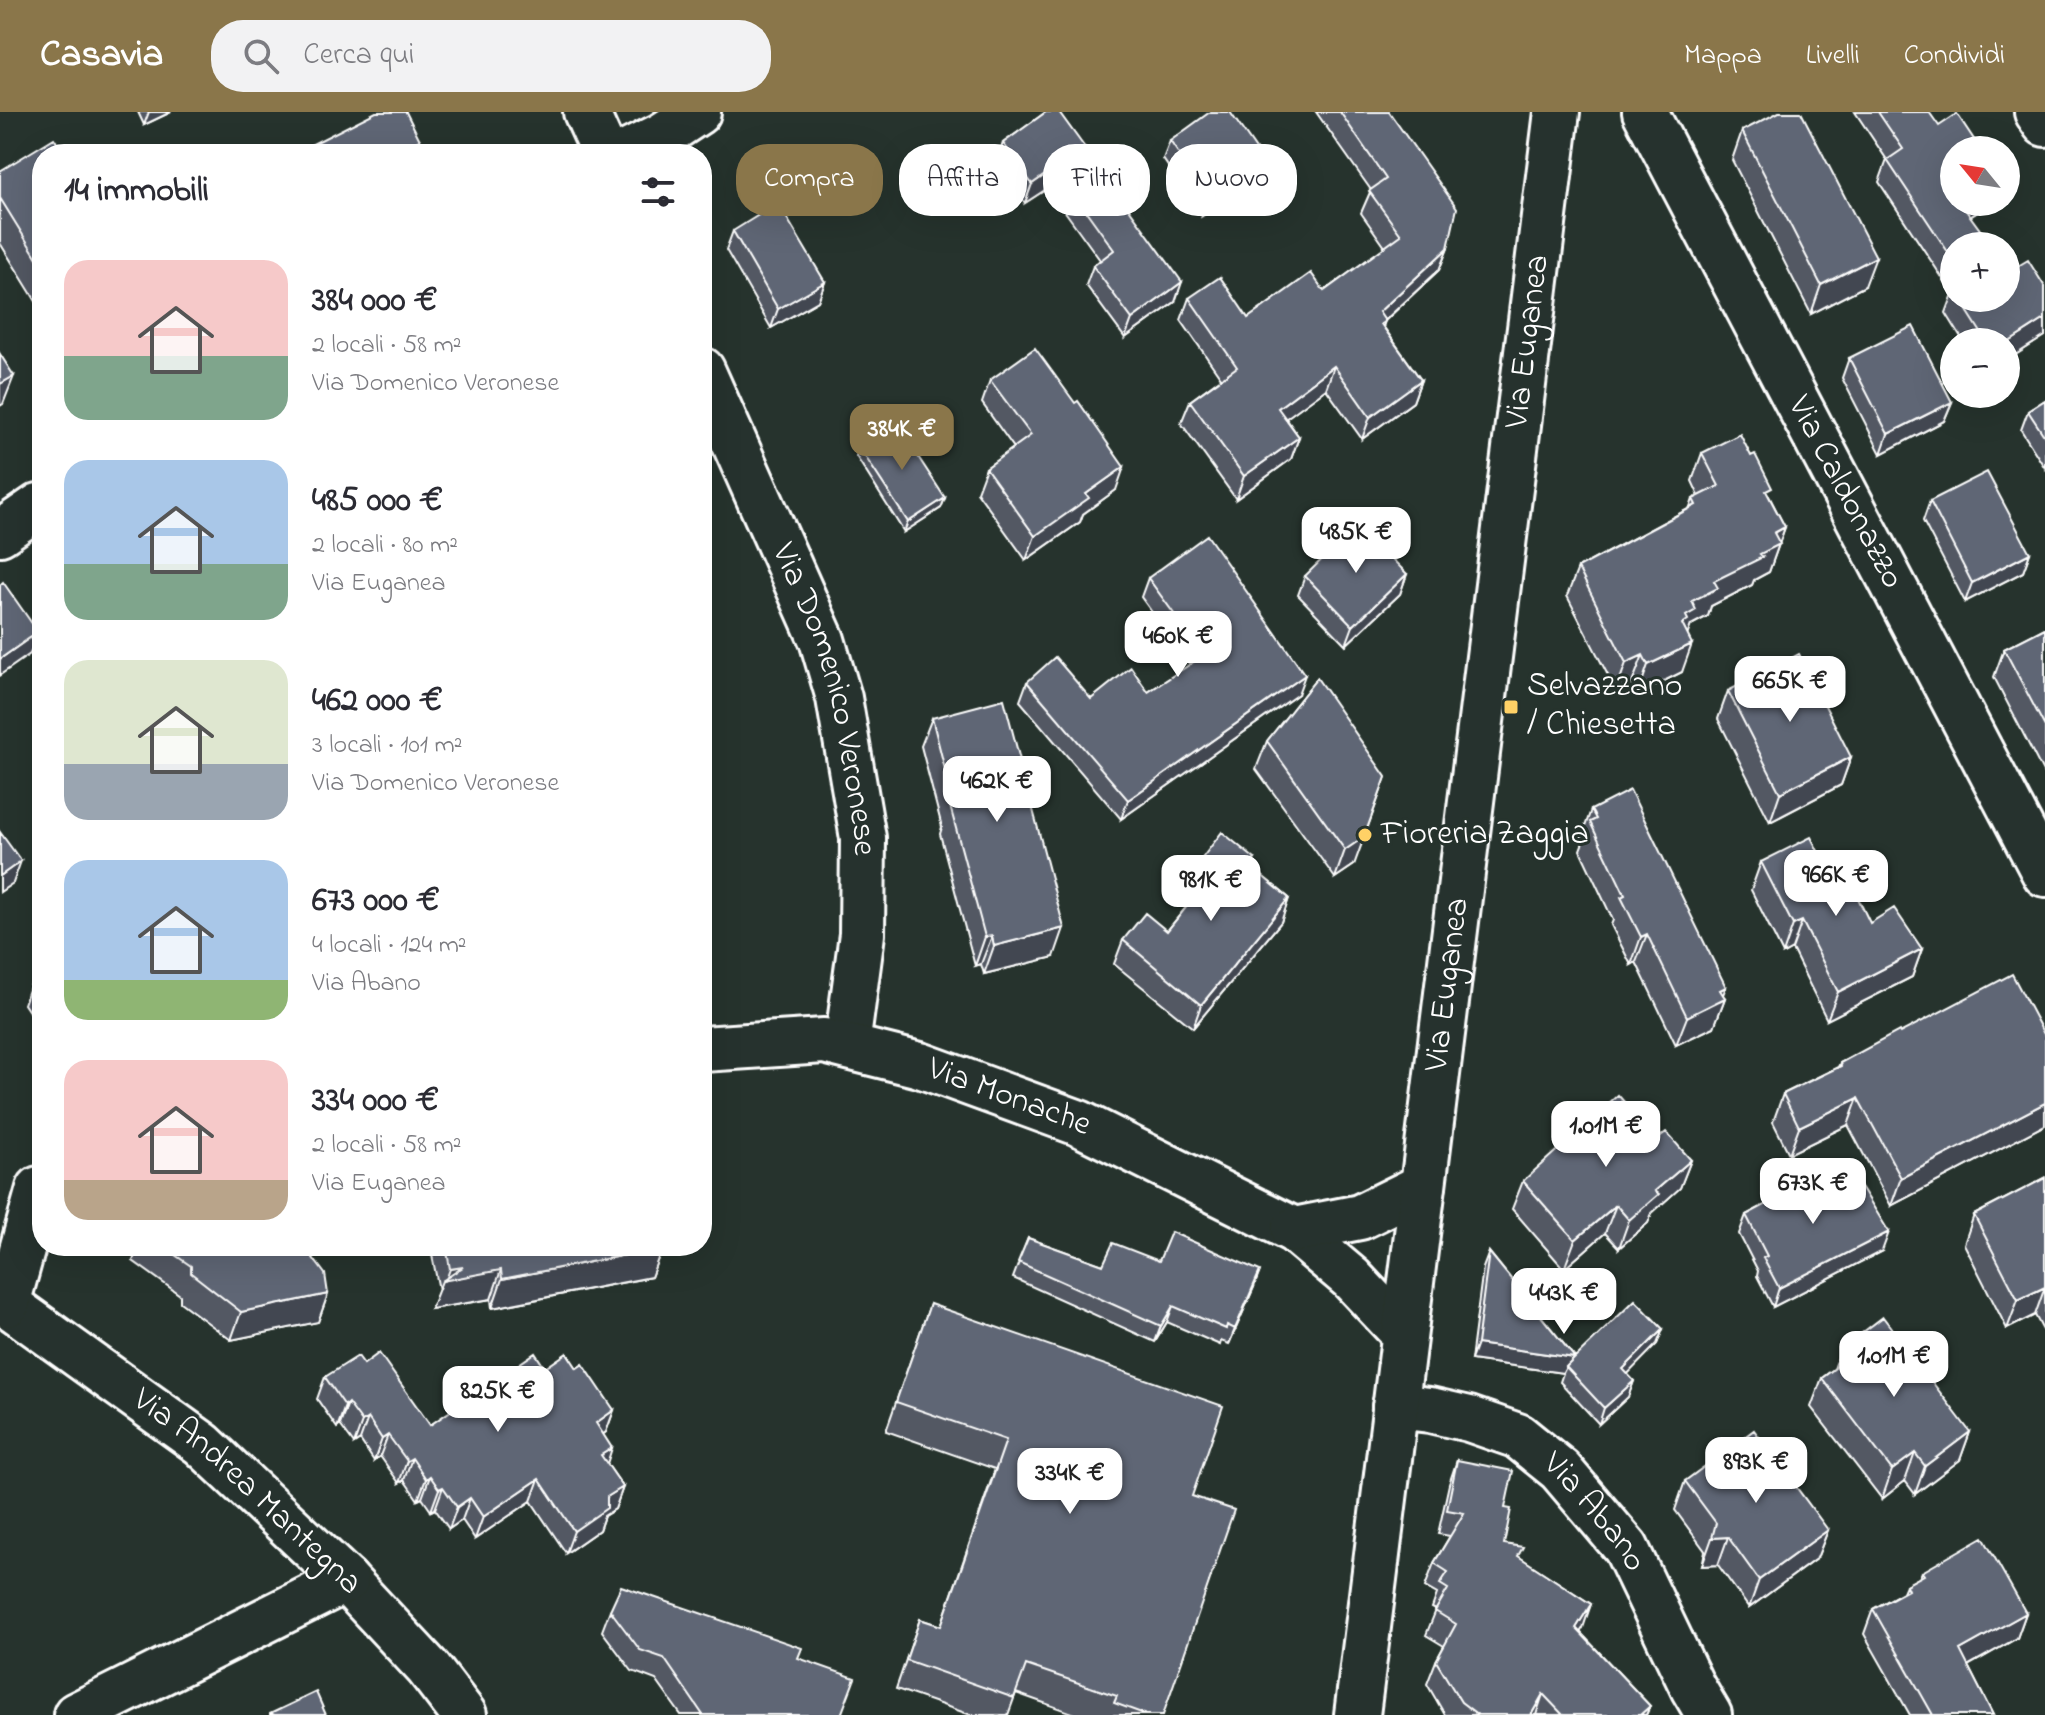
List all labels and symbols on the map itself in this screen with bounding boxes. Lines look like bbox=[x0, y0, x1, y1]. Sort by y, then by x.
north arrow bbox=[1940, 136, 2020, 216]
street label: Via Euganea bbox=[1493, 252, 1564, 432]
street label: Via Caldonazzo bbox=[1773, 387, 1916, 598]
pin: 384K € bbox=[837, 404, 967, 472]
pin: 485K € bbox=[1291, 507, 1421, 575]
street label: Via Domenico Veronese bbox=[757, 535, 888, 857]
pin: 460K € bbox=[1113, 611, 1243, 679]
pin: 665K € bbox=[1725, 656, 1855, 724]
place label: Selvazzano / Chiesetta bbox=[1527, 662, 1683, 751]
marker: Selvazzano / Chiesetta bbox=[1502, 698, 1520, 716]
pin: 462K € bbox=[932, 756, 1062, 824]
place label: Fioreria Zaggia bbox=[1380, 810, 1589, 860]
marker: Fioreria Zaggia bbox=[1356, 826, 1374, 844]
pin: 966K € bbox=[1771, 850, 1901, 918]
pin: 981K € bbox=[1146, 855, 1276, 923]
street label: Via Euganea bbox=[1412, 895, 1484, 1075]
street label: Via Monache bbox=[919, 1044, 1101, 1151]
pin: 1.01M € bbox=[1532, 1101, 1680, 1169]
pin: 673K € bbox=[1748, 1158, 1878, 1226]
pin: 443K € bbox=[1499, 1268, 1629, 1336]
pin: 1.01M € bbox=[1820, 1331, 1968, 1399]
pin: 825K € bbox=[433, 1366, 563, 1434]
street label: Via Andrea Mantegna bbox=[121, 1376, 374, 1607]
pin: 893K € bbox=[1691, 1437, 1821, 1505]
street label: Via Abano bbox=[1531, 1440, 1659, 1580]
pin: 334K € bbox=[1005, 1448, 1135, 1516]

